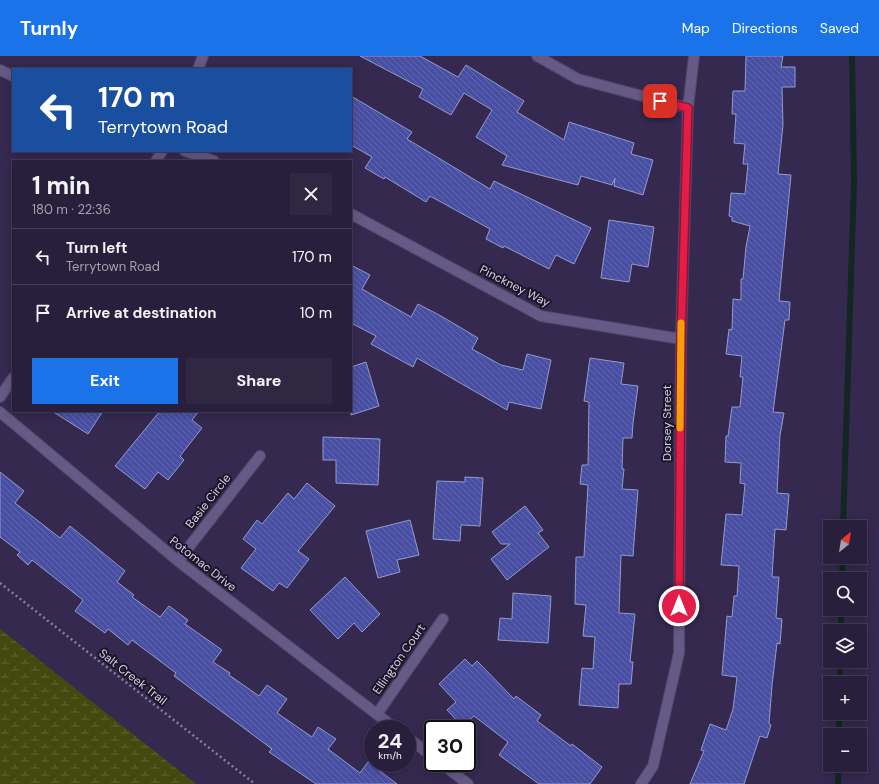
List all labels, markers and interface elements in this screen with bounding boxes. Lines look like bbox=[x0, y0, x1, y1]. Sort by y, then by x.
text: Turnly bbox=[20, 16, 78, 41]
text: Map bbox=[682, 19, 710, 37]
text: Directions bbox=[732, 19, 798, 37]
text: Saved bbox=[820, 19, 859, 37]
text: 170 m bbox=[98, 79, 176, 116]
icon: left bbox=[32, 84, 84, 136]
pin bbox=[643, 84, 677, 118]
icon: arrive bbox=[649, 90, 671, 112]
text: Terrytown Road bbox=[98, 115, 228, 139]
text: 1 min bbox=[32, 170, 90, 201]
button: close bbox=[290, 173, 332, 215]
text: 180 m · 22:36 bbox=[32, 201, 111, 218]
text: Turn left bbox=[66, 238, 127, 258]
icon: left bbox=[32, 246, 54, 268]
text: 170 m bbox=[292, 247, 332, 267]
text: Terrytown Road bbox=[66, 258, 160, 275]
street label: Pinckney Way bbox=[477, 261, 553, 311]
icon: arrive bbox=[32, 302, 54, 324]
text: Arrive at destination bbox=[66, 303, 217, 323]
text: 10 m bbox=[300, 303, 332, 323]
button: Exit bbox=[32, 358, 178, 404]
button: Share bbox=[186, 358, 332, 404]
street label: Dorsey Street bbox=[659, 385, 675, 461]
street label: Basie Circle bbox=[182, 470, 234, 531]
north arrow bbox=[823, 520, 867, 564]
map controls bbox=[823, 520, 867, 772]
street label: Potomac Drive bbox=[166, 533, 240, 595]
button: search bbox=[823, 572, 867, 616]
position arrow bbox=[658, 585, 700, 627]
street label: Ellington Court bbox=[369, 621, 429, 697]
button: layers bbox=[823, 624, 867, 668]
street label: Salt Creek Trail bbox=[96, 645, 170, 709]
button: + bbox=[823, 676, 867, 720]
speed limit sign: 30 bbox=[424, 720, 476, 772]
text: 24 bbox=[378, 728, 402, 754]
button: − bbox=[823, 728, 867, 772]
text: km/h bbox=[378, 749, 402, 762]

